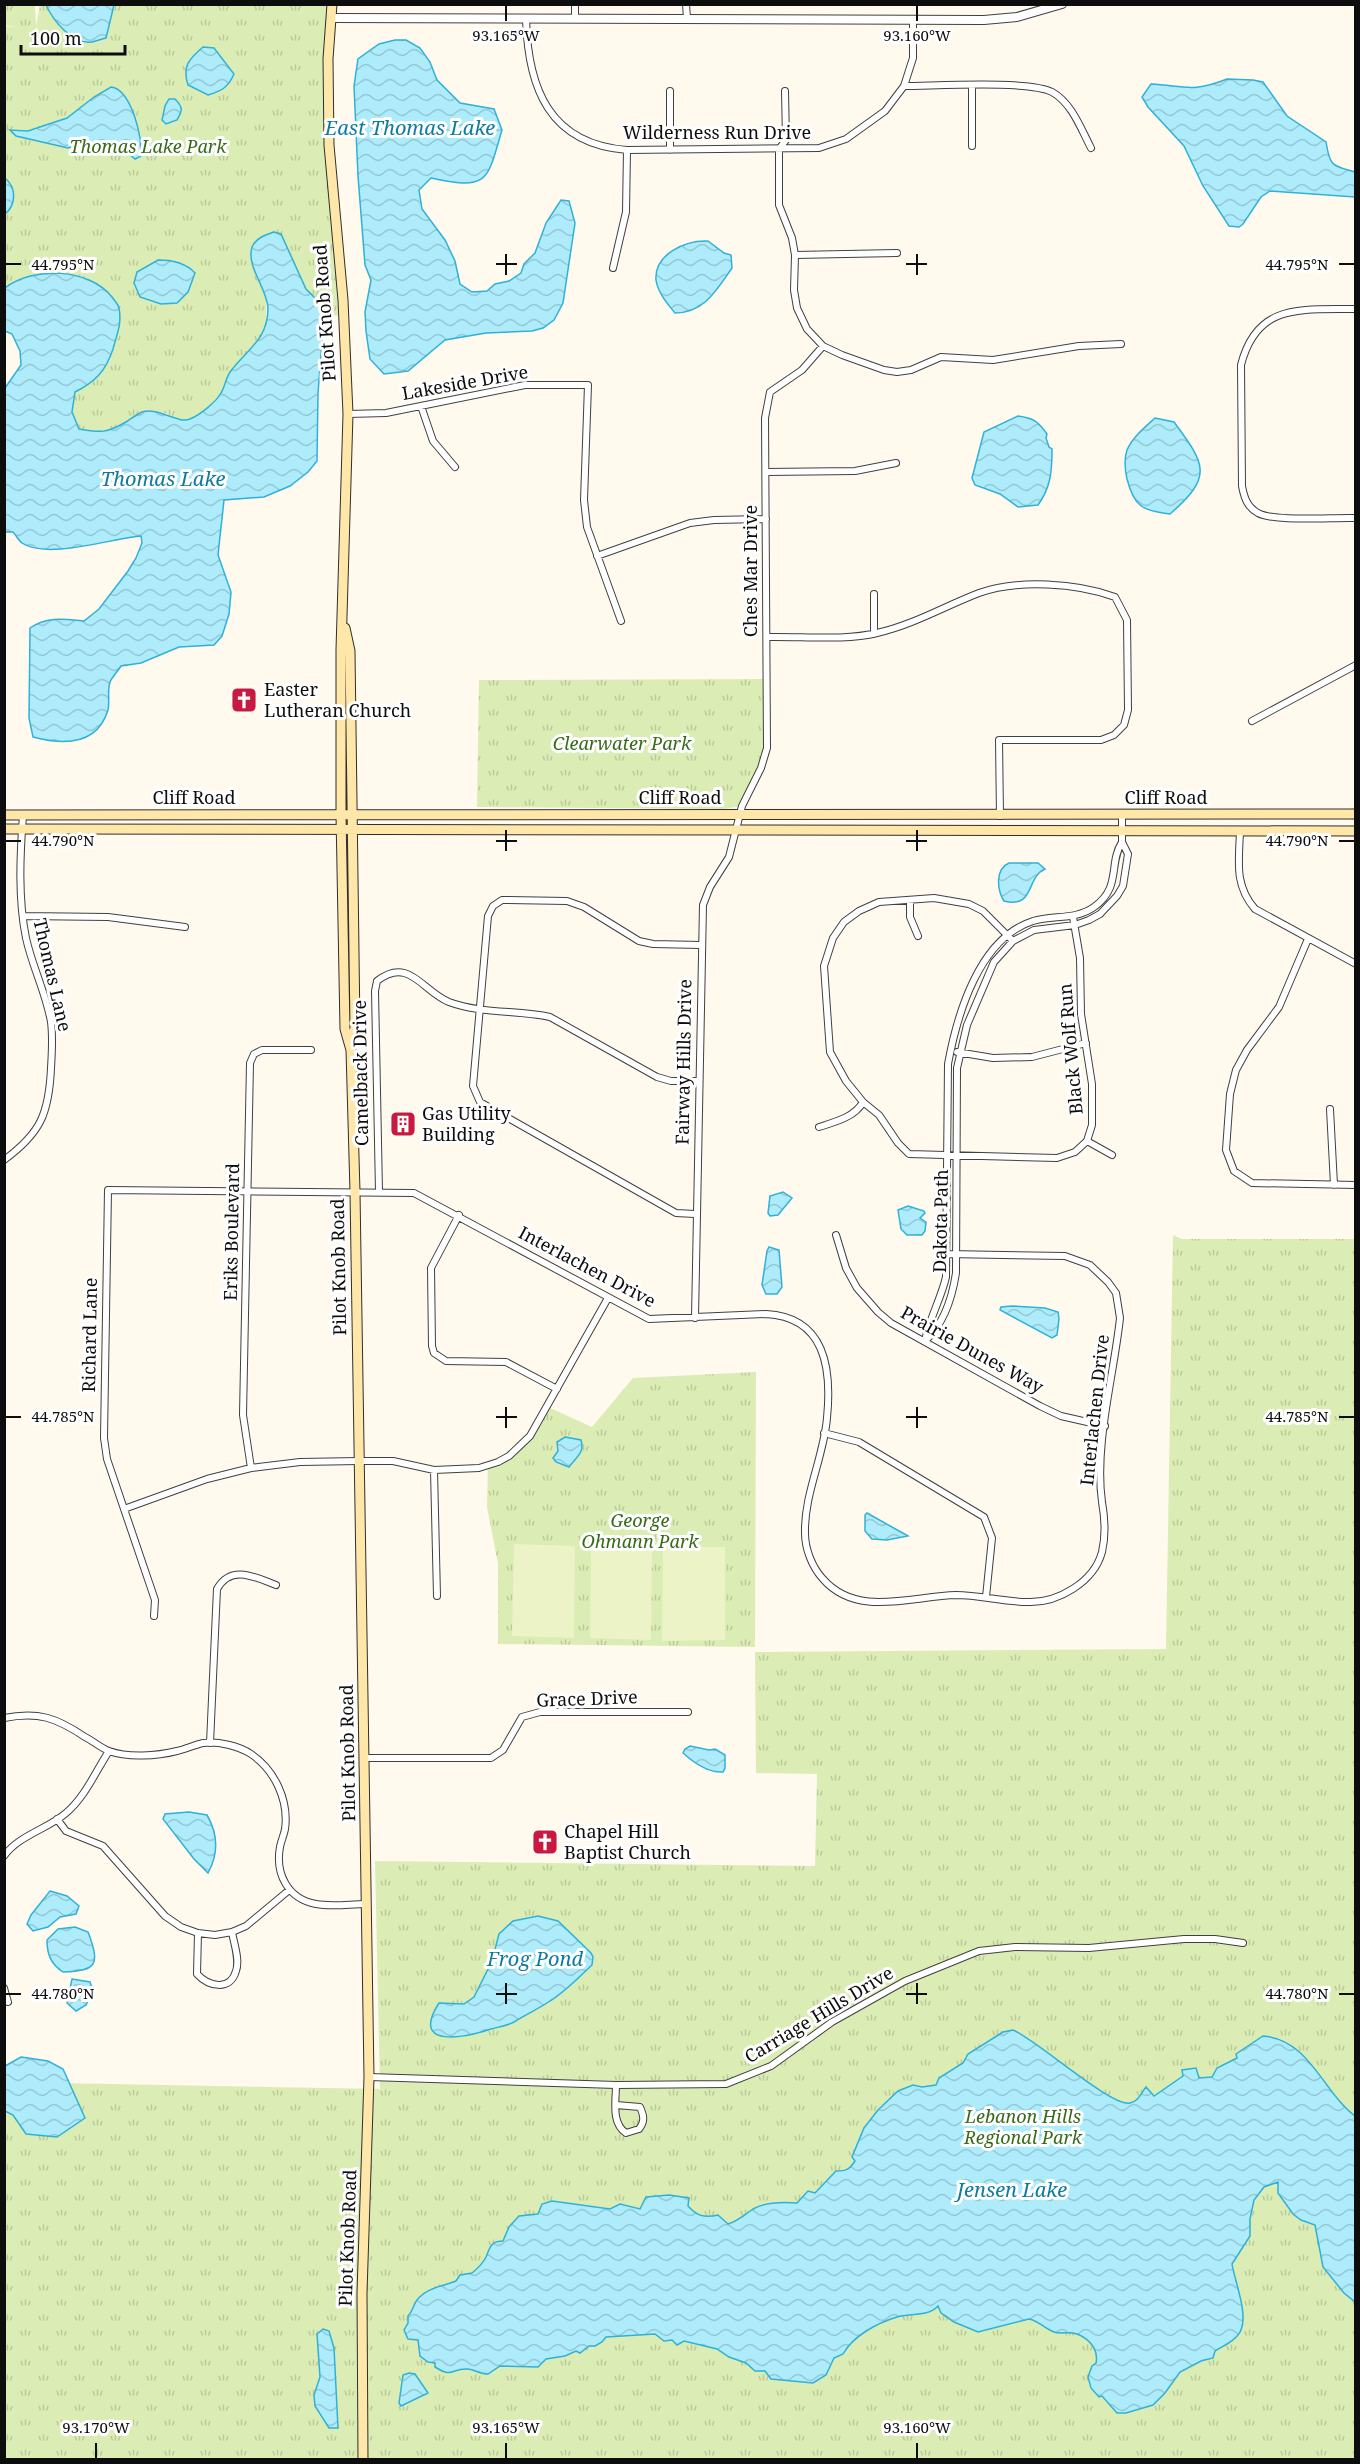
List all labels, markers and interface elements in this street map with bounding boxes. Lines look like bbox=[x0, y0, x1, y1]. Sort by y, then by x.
scale bar bbox=[21, 18, 124, 56]
text: 93.165°W bbox=[472, 25, 540, 45]
text: 93.160°W bbox=[883, 25, 951, 45]
text: 100 m bbox=[30, 26, 82, 50]
water label: East Thomas Lake bbox=[324, 114, 495, 141]
street label: Wilderness Run Drive bbox=[623, 120, 811, 144]
park label: Thomas Lake Park bbox=[69, 134, 227, 158]
street label: Pilot Knob Road bbox=[307, 244, 341, 382]
text: 44.795°N bbox=[31, 254, 95, 274]
text: 44.795°N bbox=[1265, 254, 1329, 274]
street label: Lakeside Drive bbox=[400, 359, 530, 405]
water label: Thomas Lake bbox=[101, 465, 225, 492]
street label: Ches Mar Drive bbox=[738, 505, 762, 637]
place label: Easter Lutheran Church bbox=[264, 677, 411, 722]
church icon: Easter Lutheran Church bbox=[229, 685, 259, 715]
park label: Clearwater Park bbox=[553, 731, 692, 755]
street label: Cliff Road bbox=[152, 785, 236, 809]
street label: Cliff Road bbox=[638, 785, 722, 809]
street label: Cliff Road bbox=[1124, 785, 1208, 809]
text: 44.790°N bbox=[31, 830, 95, 850]
text: 44.790°N bbox=[1265, 830, 1329, 850]
street label: Thomas Lane bbox=[28, 916, 78, 1034]
street label: Fairway Hills Drive bbox=[670, 979, 696, 1145]
street label: Black Wolf Run bbox=[1052, 982, 1088, 1116]
street label: Camelback Drive bbox=[347, 1000, 373, 1146]
place label: Gas Utility Building bbox=[422, 1101, 511, 1146]
building icon: Gas Utility Building bbox=[388, 1109, 418, 1139]
street label: Eriks Boulevard bbox=[218, 1163, 244, 1301]
street label: Dakota Path bbox=[927, 1169, 953, 1273]
street label: Pilot Knob Road bbox=[325, 1198, 351, 1336]
street label: Interlachen Drive bbox=[515, 1220, 660, 1312]
street label: Richard Lane bbox=[76, 1277, 102, 1393]
street label: Prairie Dunes Way bbox=[897, 1300, 1049, 1399]
street label: Interlachen Drive bbox=[1074, 1333, 1114, 1487]
text: 44.785°N bbox=[31, 1406, 95, 1426]
text: 44.785°N bbox=[1265, 1406, 1329, 1426]
park label: George Ohmann Park bbox=[581, 1508, 699, 1553]
street label: Pilot Knob Road bbox=[334, 1684, 360, 1822]
street label: Grace Drive bbox=[536, 1684, 638, 1712]
place label: Chapel Hill Baptist Church bbox=[564, 1819, 691, 1864]
church icon: Chapel Hill Baptist Church bbox=[530, 1827, 560, 1857]
water label: Frog Pond bbox=[486, 1945, 583, 1972]
street label: Carriage Hills Drive bbox=[740, 1960, 897, 2068]
text: 44.780°N bbox=[31, 1983, 95, 2003]
text: 44.780°N bbox=[1265, 1983, 1329, 2003]
park label: Lebanon Hills Regional Park bbox=[963, 2104, 1083, 2149]
street label: Pilot Knob Road bbox=[333, 2169, 361, 2307]
water label: Jensen Lake bbox=[953, 2176, 1067, 2203]
text: 93.170°W bbox=[62, 2417, 130, 2437]
text: 93.165°W bbox=[472, 2417, 540, 2437]
text: 93.160°W bbox=[883, 2417, 951, 2437]

